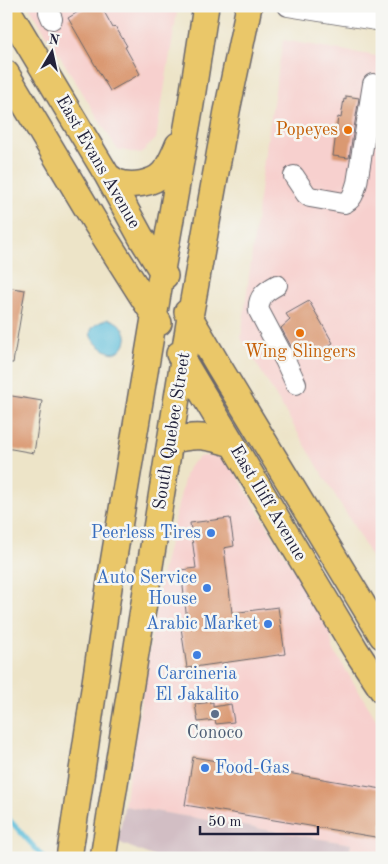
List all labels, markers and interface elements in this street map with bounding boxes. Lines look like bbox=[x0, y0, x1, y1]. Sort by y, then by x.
north arrow bbox=[28, 28, 78, 78]
text: N bbox=[47, 32, 61, 48]
street label: East Evans Avenue bbox=[53, 92, 143, 232]
place label: Popeyes bbox=[275, 121, 338, 139]
marker: Popeyes bbox=[342, 124, 354, 136]
marker: Wing Slingers bbox=[294, 327, 306, 339]
place label: Wing Slingers bbox=[244, 343, 356, 361]
street label: South Quebec Street bbox=[151, 351, 193, 511]
street label: East Iliff Avenue bbox=[226, 442, 310, 564]
place label: Peerless Tires bbox=[91, 524, 201, 542]
marker: Peerless Tires bbox=[205, 527, 217, 539]
place label: Auto Service House bbox=[96, 569, 197, 608]
marker: Auto Service House bbox=[201, 582, 213, 594]
place label: Arabic Market bbox=[146, 615, 258, 633]
marker: Arabic Market bbox=[262, 618, 274, 630]
marker: Carcineria El Jakalito bbox=[191, 649, 203, 661]
place label: Carcineria El Jakalito bbox=[155, 665, 239, 704]
marker: Conoco bbox=[209, 708, 221, 720]
place label: Conoco bbox=[187, 724, 243, 742]
place label: Food-Gas bbox=[215, 759, 290, 777]
marker: Food-Gas bbox=[199, 762, 211, 774]
scale bar bbox=[200, 804, 318, 836]
text: 50 m bbox=[208, 815, 242, 830]

